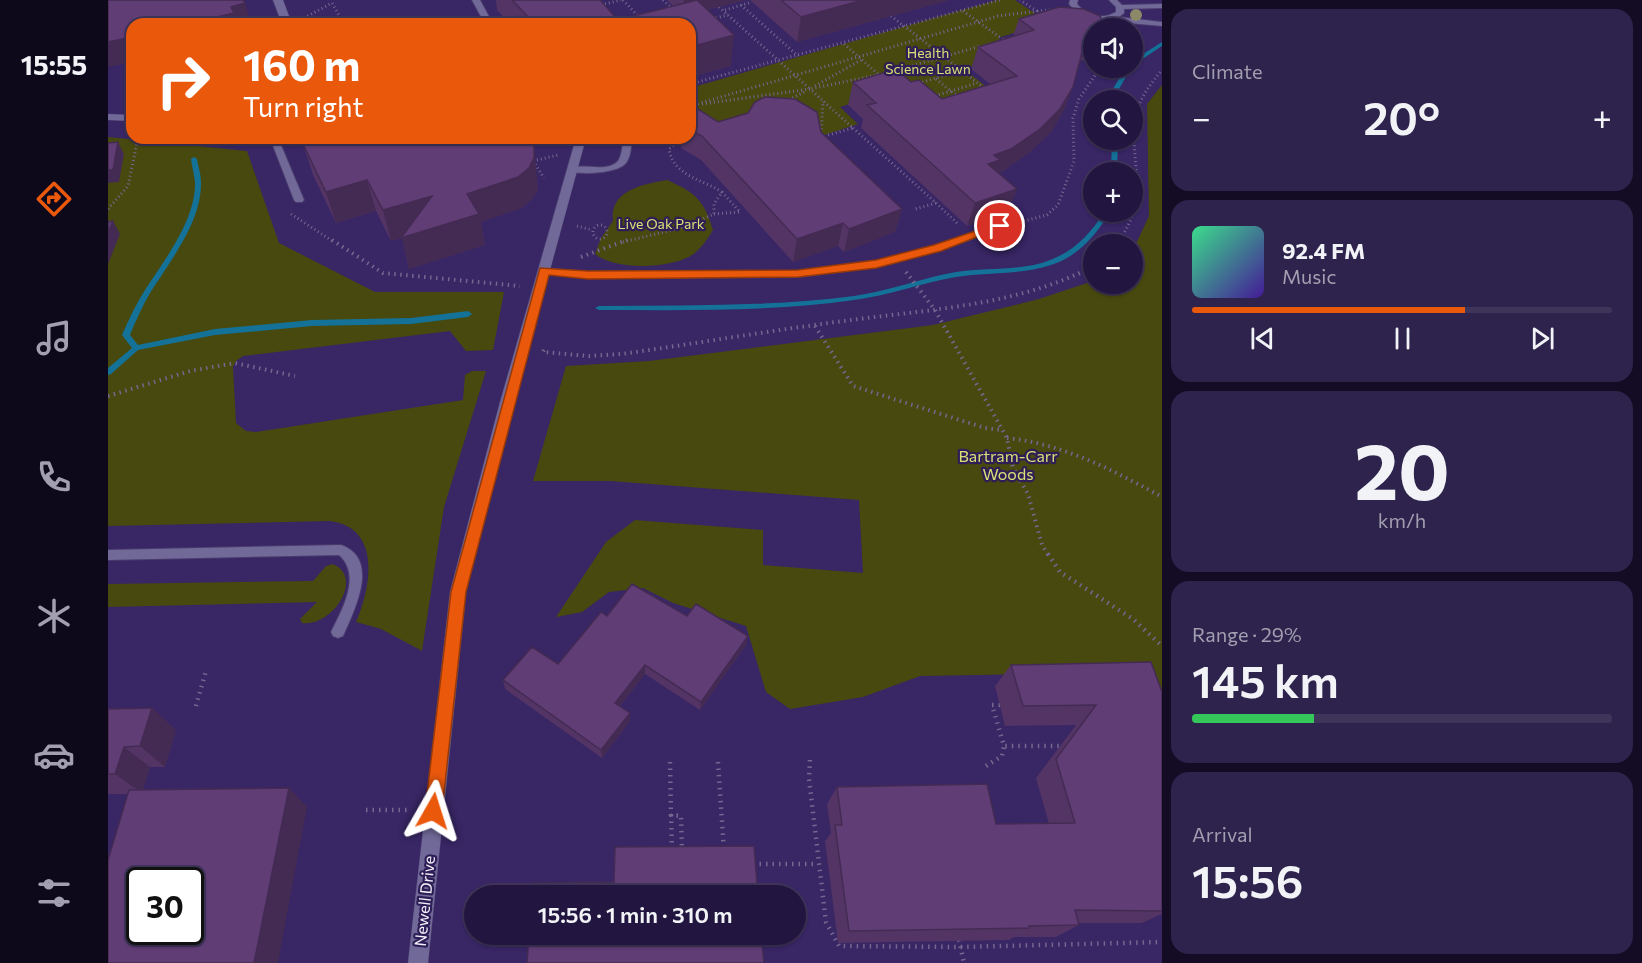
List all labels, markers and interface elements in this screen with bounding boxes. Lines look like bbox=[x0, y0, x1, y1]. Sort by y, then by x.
map controls bbox=[1083, 18, 1143, 294]
button: sound bbox=[1083, 18, 1143, 78]
text: 160 m bbox=[243, 38, 361, 90]
icon: right bbox=[144, 42, 222, 120]
park label: Health Science Lawn bbox=[885, 44, 971, 77]
text: 15:55 bbox=[21, 48, 87, 81]
text: Climate bbox=[1192, 59, 1262, 83]
text: 20° bbox=[1363, 89, 1440, 144]
text: Turn right bbox=[243, 90, 363, 123]
button: search bbox=[1083, 90, 1143, 150]
text: − bbox=[1192, 96, 1211, 137]
text: + bbox=[1593, 96, 1612, 137]
button: + bbox=[1083, 162, 1143, 222]
icon: directions bbox=[33, 178, 75, 220]
pin bbox=[974, 200, 1025, 251]
icon: arrive bbox=[983, 209, 1016, 242]
park label: Live Oak Park bbox=[618, 215, 705, 232]
button: − bbox=[1083, 234, 1143, 294]
text: 92.4 FM bbox=[1282, 237, 1365, 264]
text: Music bbox=[1282, 264, 1336, 288]
icon: music bbox=[33, 317, 75, 359]
icon: previous bbox=[1246, 322, 1279, 355]
icon: pause bbox=[1386, 322, 1419, 355]
icon: next bbox=[1526, 322, 1559, 355]
text: 20 bbox=[1354, 421, 1450, 516]
park label: Bartram-Carr Woods bbox=[958, 446, 1058, 483]
icon: phone bbox=[33, 456, 75, 498]
text: km/h bbox=[1378, 508, 1426, 532]
icon: climate bbox=[33, 595, 75, 637]
text: Range · 29% bbox=[1192, 622, 1302, 646]
text: 145 km bbox=[1192, 652, 1339, 707]
icon: car bbox=[33, 734, 75, 776]
position arrow bbox=[401, 779, 465, 843]
text: Arrival bbox=[1192, 822, 1253, 846]
text: 15:56 bbox=[1192, 852, 1303, 907]
street label: Newell Drive bbox=[410, 855, 438, 947]
speed limit sign: 30 bbox=[126, 867, 204, 945]
icon: filters bbox=[33, 872, 75, 914]
text: 15:56 · 1 min · 310 m bbox=[538, 901, 732, 928]

